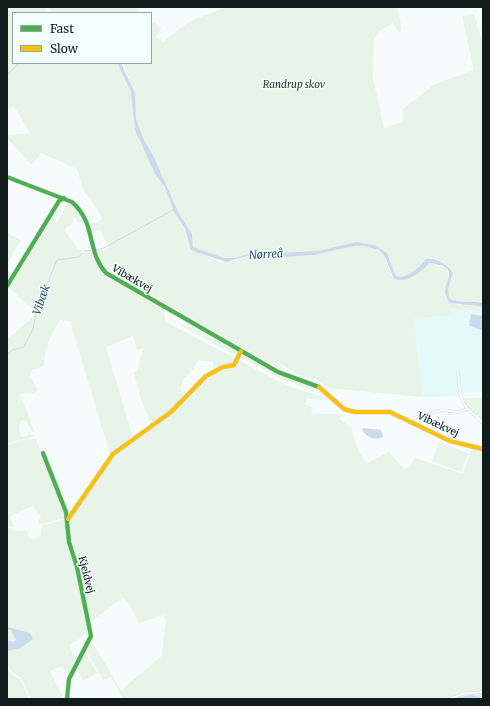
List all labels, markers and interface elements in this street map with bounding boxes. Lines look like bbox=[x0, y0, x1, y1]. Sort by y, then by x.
legend bbox=[12, 12, 152, 64]
text: Fast bbox=[50, 21, 74, 36]
text: Slow bbox=[50, 41, 78, 56]
park label: Randrup skov bbox=[263, 79, 325, 91]
water label: Nørreå bbox=[249, 248, 283, 262]
street label: Vibækvej bbox=[110, 263, 154, 295]
water label: Vibæk bbox=[31, 283, 53, 317]
street label: Vibækvej bbox=[415, 410, 461, 440]
street label: Kjeldvej bbox=[76, 555, 96, 595]

